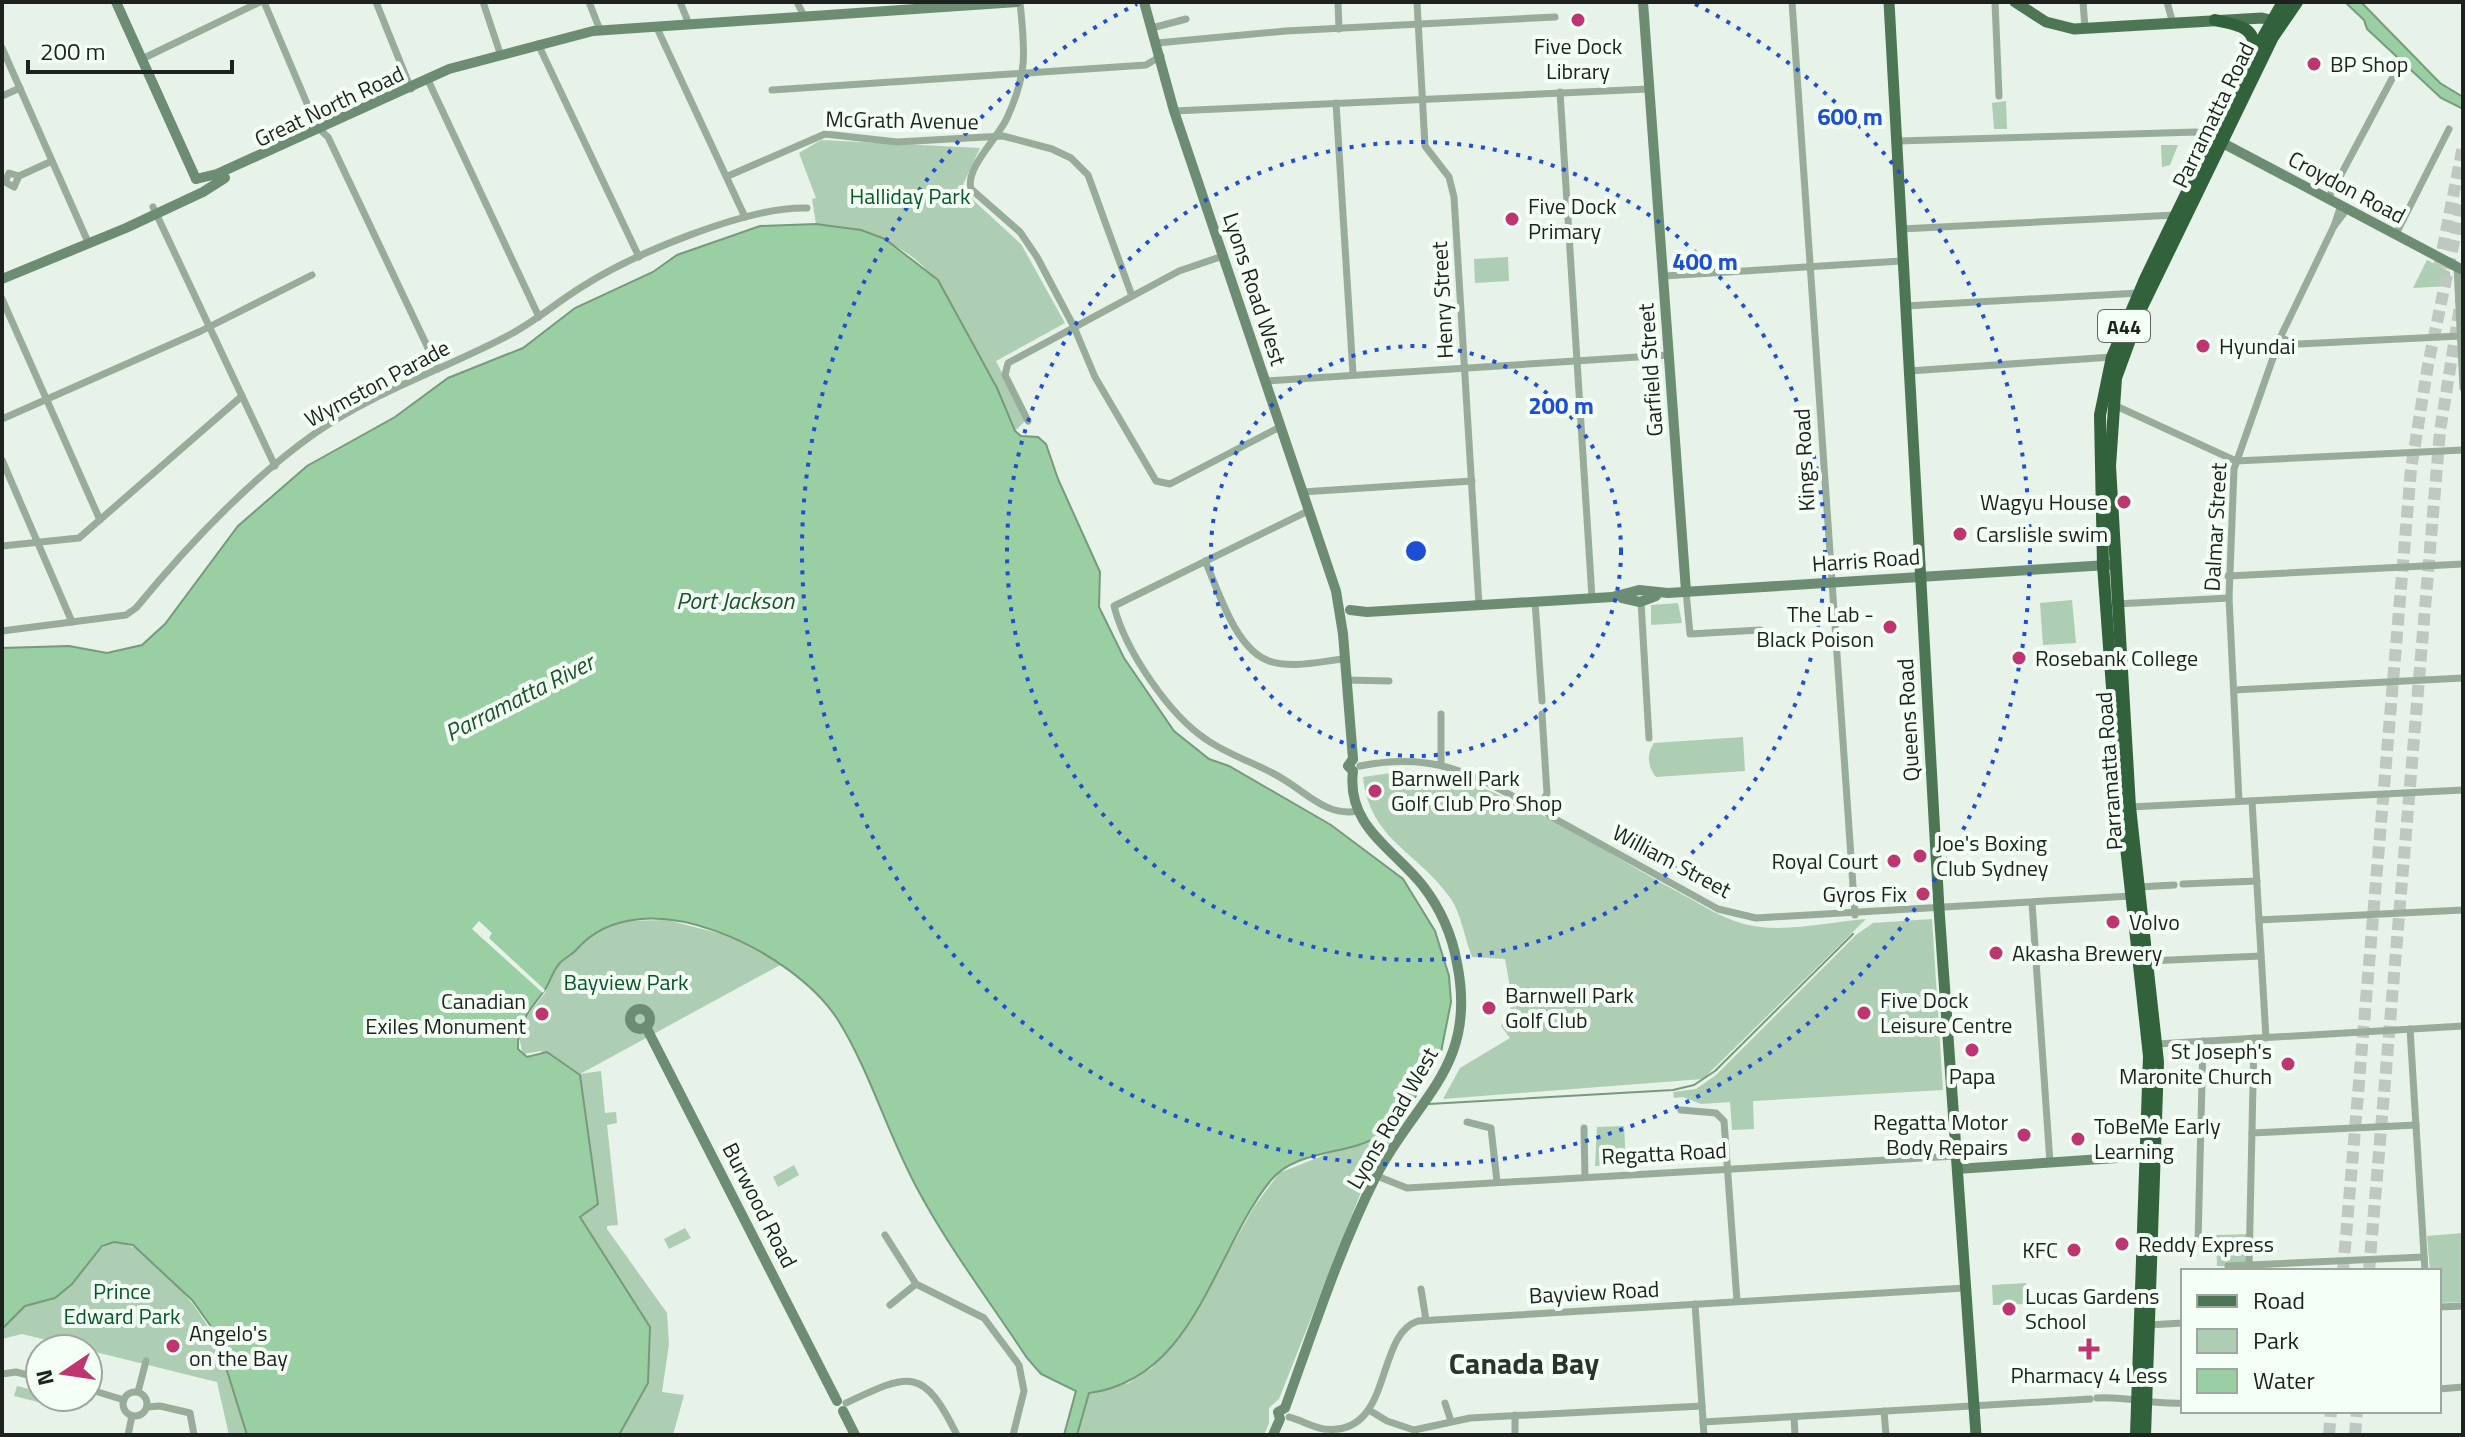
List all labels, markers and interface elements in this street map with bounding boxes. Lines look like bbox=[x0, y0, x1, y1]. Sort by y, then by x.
marker: Five Dock Library bbox=[1569, 11, 1587, 29]
scale bar bbox=[28, 24, 232, 74]
place label: Five Dock Library bbox=[1534, 29, 1623, 88]
text: 200 m bbox=[40, 33, 106, 69]
street label: Parramatta Road bbox=[2163, 36, 2263, 194]
place label: BP Shop bbox=[2330, 47, 2408, 81]
marker: BP Shop bbox=[2305, 55, 2323, 73]
street label: Great North Road bbox=[249, 56, 409, 156]
text: 600 m bbox=[1817, 98, 1883, 134]
street label: McGrath Avenue bbox=[825, 102, 979, 138]
street label: Croydon Road bbox=[2282, 142, 2412, 232]
park label: Halliday Park bbox=[850, 179, 971, 213]
place label: Five Dock Primary bbox=[1528, 189, 1617, 248]
street label: Lyons Road West bbox=[1214, 208, 1296, 370]
marker: Five Dock Primary bbox=[1503, 210, 1521, 228]
street label: Henry Street bbox=[1422, 240, 1462, 360]
text: 400 m bbox=[1672, 243, 1738, 279]
street label: Garfield Street bbox=[1628, 302, 1672, 438]
road number: A44 bbox=[2098, 310, 2150, 342]
place label: Hyundai bbox=[2219, 329, 2295, 363]
street label: Wymston Parade bbox=[298, 330, 456, 436]
marker: Hyundai bbox=[2194, 337, 2212, 355]
text: 200 m bbox=[1528, 387, 1594, 423]
street label: Kings Road bbox=[1784, 408, 1824, 512]
street label: Dalmar Street bbox=[2195, 461, 2235, 592]
place label: Wagyu House bbox=[1980, 485, 2108, 519]
marker: Wagyu House bbox=[2115, 493, 2133, 511]
place label: Carslisle swim bbox=[1976, 517, 2108, 551]
marker: Carslisle swim bbox=[1951, 525, 1969, 543]
centre of rings bbox=[1402, 537, 1430, 565]
street label: Harris Road bbox=[1811, 539, 1921, 581]
water label: Port Jackson bbox=[676, 582, 795, 618]
place label: The Lab - Black Poison bbox=[1756, 597, 1874, 656]
marker: The Lab - Black Poison bbox=[1881, 618, 1899, 636]
place label: Rosebank College bbox=[2035, 641, 2198, 675]
water label: Parramatta River bbox=[438, 642, 603, 750]
marker: Rosebank College bbox=[2010, 649, 2028, 667]
street label: Queens Road bbox=[1888, 658, 1928, 782]
street label: Parramatta Road bbox=[2087, 691, 2131, 851]
place label: Barnwell Park Golf Club Pro Shop bbox=[1391, 761, 1562, 820]
marker: Barnwell Park Golf Club Pro Shop bbox=[1366, 782, 1384, 800]
street label: William Street bbox=[1607, 815, 1738, 907]
place label: Joe's Boxing Club Sydney bbox=[1936, 826, 2049, 885]
place label: Royal Court bbox=[1771, 844, 1878, 878]
marker: Joe's Boxing Club Sydney bbox=[1911, 847, 1929, 865]
marker: Royal Court bbox=[1885, 852, 1903, 870]
place label: Gyros Fix bbox=[1823, 877, 1907, 911]
marker: Gyros Fix bbox=[1914, 885, 1932, 903]
place label: Volvo bbox=[2129, 905, 2180, 939]
marker: Volvo bbox=[2104, 913, 2122, 931]
place label: Akasha Brewery bbox=[2012, 936, 2163, 970]
marker: Akasha Brewery bbox=[1987, 944, 2005, 962]
park label: Bayview Park bbox=[563, 965, 689, 999]
place label: Barnwell Park Golf Club bbox=[1505, 978, 1634, 1037]
place label: Five Dock Leisure Centre bbox=[1880, 983, 2012, 1042]
place label: Canadian Exiles Monument bbox=[365, 984, 526, 1043]
marker: Barnwell Park Golf Club bbox=[1480, 999, 1498, 1017]
marker: Five Dock Leisure Centre bbox=[1855, 1004, 1873, 1022]
marker: Canadian Exiles Monument bbox=[533, 1005, 551, 1023]
place label: St Joseph's Maronite Church bbox=[2119, 1034, 2272, 1093]
street label: Lyons Road West bbox=[1338, 1040, 1447, 1195]
marker: Papa bbox=[1963, 1041, 1981, 1059]
marker: St Joseph's Maronite Church bbox=[2279, 1055, 2297, 1073]
place label: Papa bbox=[1949, 1059, 1995, 1093]
place label: Regatta Motor Body Repairs bbox=[1873, 1105, 2008, 1164]
place label: ToBeMe Early Learning bbox=[2094, 1109, 2221, 1168]
marker: Regatta Motor Body Repairs bbox=[2015, 1126, 2033, 1144]
marker: ToBeMe Early Learning bbox=[2069, 1130, 2087, 1148]
street label: Regatta Road bbox=[1600, 1133, 1728, 1173]
street label: Burwood Road bbox=[714, 1136, 806, 1274]
place label: Reddy Express bbox=[2138, 1227, 2274, 1261]
place label: KFC bbox=[2022, 1233, 2058, 1267]
marker: Reddy Express bbox=[2113, 1235, 2131, 1253]
marker: KFC bbox=[2065, 1241, 2083, 1259]
legend bbox=[2181, 1269, 2441, 1413]
street label: Bayview Road bbox=[1528, 1272, 1660, 1312]
park label: Prince Edward Park bbox=[63, 1274, 181, 1333]
place label: Lucas Gardens School bbox=[2025, 1279, 2160, 1338]
text: Road bbox=[2253, 1282, 2305, 1318]
marker: Lucas Gardens School bbox=[2000, 1300, 2018, 1318]
place label: Angelo's on the Bay bbox=[189, 1316, 288, 1375]
text: Park bbox=[2253, 1322, 2299, 1358]
north arrow bbox=[24, 1333, 104, 1413]
marker: Angelo's on the Bay bbox=[164, 1337, 182, 1355]
district label: Canada Bay bbox=[1449, 1340, 1599, 1386]
marker: Pharmacy 4 Less bbox=[2080, 1340, 2098, 1358]
place label: Pharmacy 4 Less bbox=[2010, 1358, 2168, 1392]
text: Water bbox=[2253, 1362, 2315, 1398]
text: N bbox=[26, 1366, 63, 1389]

